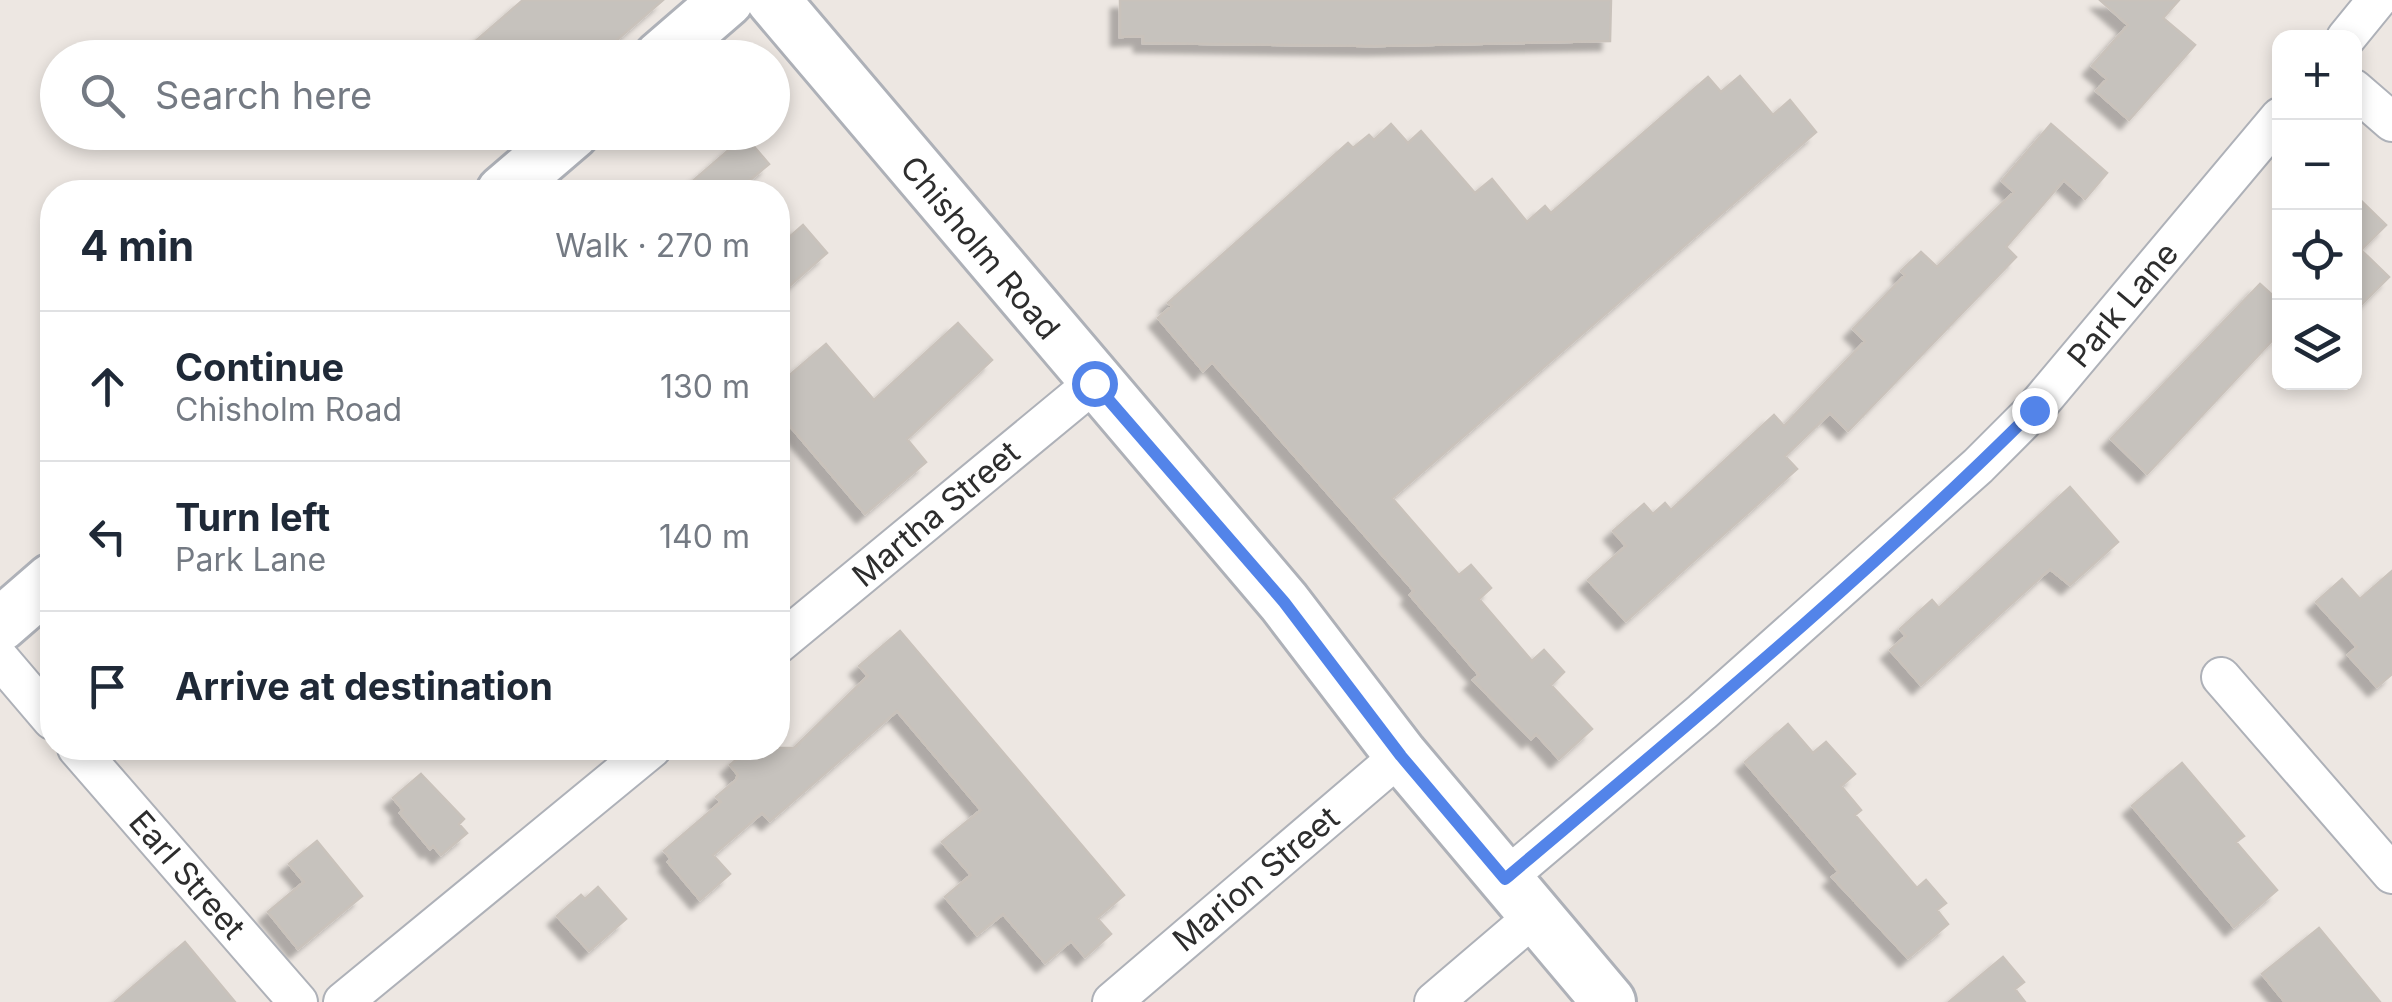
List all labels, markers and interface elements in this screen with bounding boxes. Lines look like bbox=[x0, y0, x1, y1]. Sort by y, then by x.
map controls bbox=[2272, 30, 2362, 390]
button: + bbox=[2272, 30, 2362, 120]
search box bbox=[40, 40, 790, 150]
icon: search bbox=[75, 68, 130, 123]
text: Search here bbox=[155, 72, 372, 118]
button: − bbox=[2272, 120, 2362, 210]
street label: Chisholm Road bbox=[892, 148, 1068, 347]
button: locate bbox=[2272, 210, 2362, 300]
text: 4 min bbox=[80, 220, 194, 271]
text: Walk · 270 m bbox=[555, 226, 750, 265]
street label: Park Lane bbox=[2059, 234, 2186, 375]
button: layers bbox=[2272, 300, 2362, 390]
text: Continue bbox=[175, 344, 344, 390]
icon: ahead bbox=[80, 359, 135, 414]
route start bbox=[1072, 361, 1118, 407]
text: 130 m bbox=[660, 367, 750, 406]
route end bbox=[2012, 388, 2058, 434]
text: Chisholm Road bbox=[175, 390, 402, 429]
street label: Martha Street bbox=[844, 432, 1027, 595]
text: Turn left bbox=[175, 494, 330, 540]
icon: left bbox=[80, 509, 135, 564]
text: 140 m bbox=[659, 517, 750, 556]
text: Park Lane bbox=[175, 540, 326, 579]
icon: arrive bbox=[80, 659, 135, 714]
text: Arrive at destination bbox=[175, 663, 553, 709]
street label: Marion Street bbox=[1165, 798, 1347, 959]
street label: Earl Street bbox=[121, 803, 254, 947]

